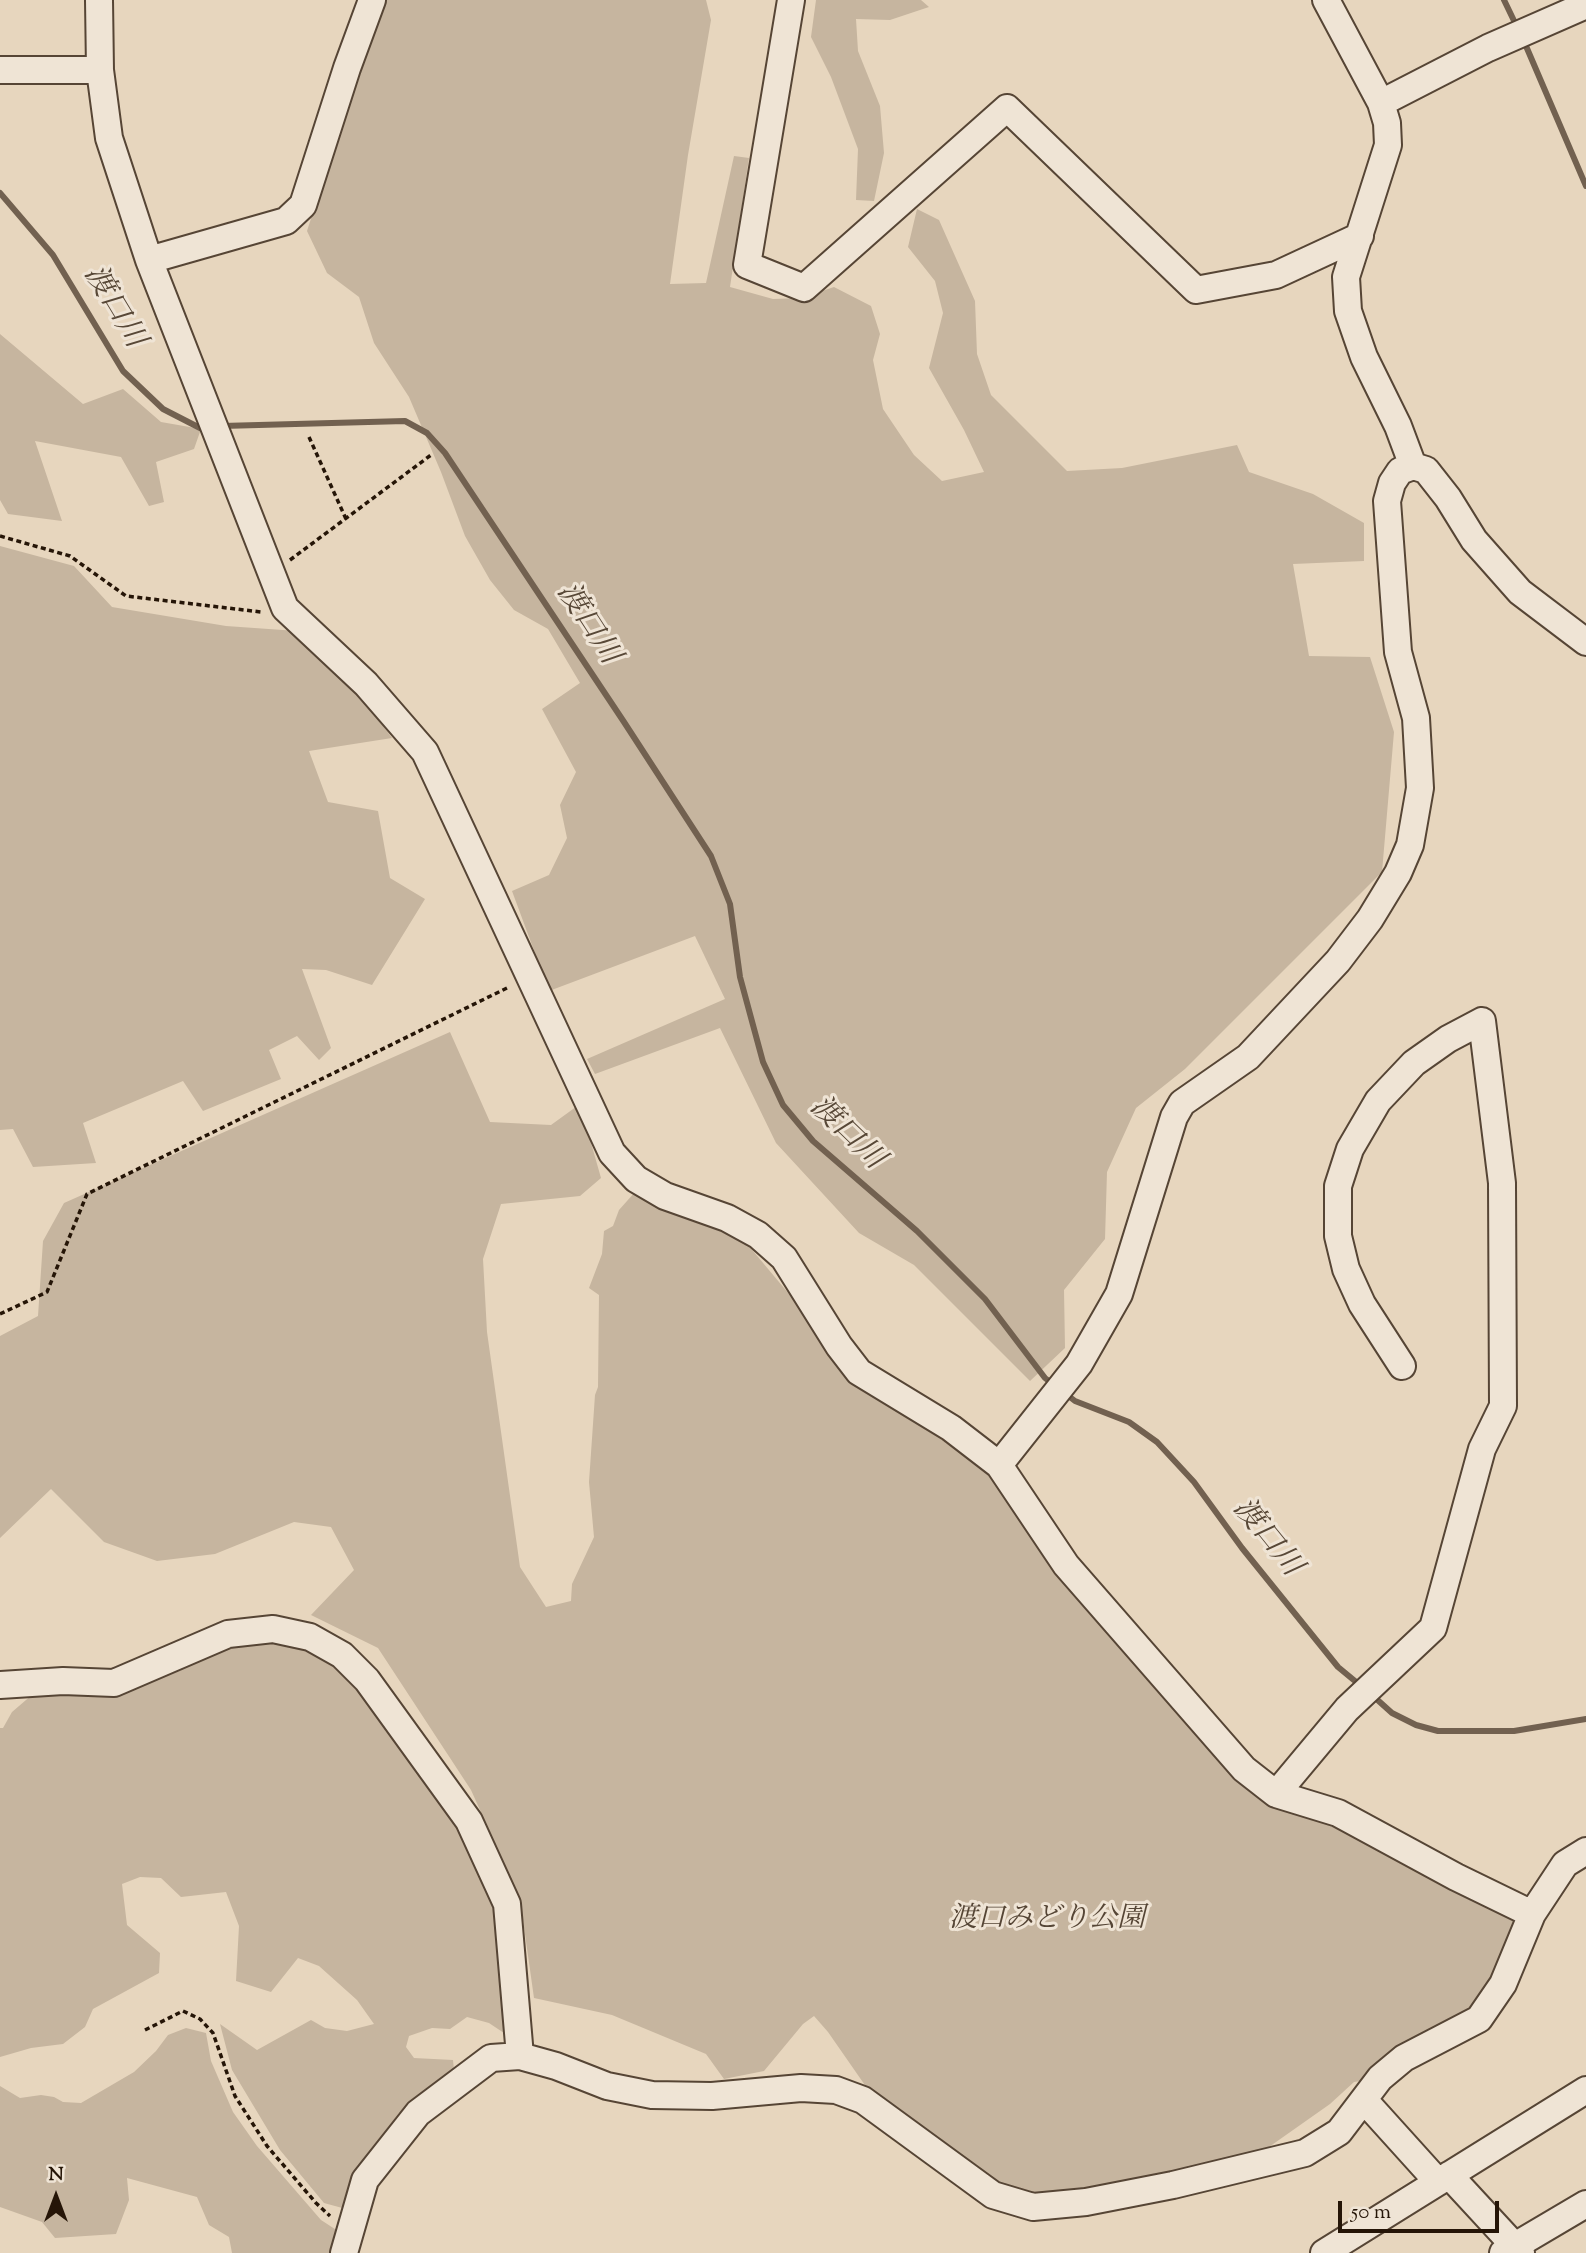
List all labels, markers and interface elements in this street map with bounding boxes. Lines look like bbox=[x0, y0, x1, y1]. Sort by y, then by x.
water label: 渡口川 bbox=[73, 260, 151, 356]
water label: 渡口川 bbox=[546, 577, 626, 673]
water label: 渡口川 bbox=[800, 1091, 890, 1179]
water label: 渡口川 bbox=[1223, 1493, 1307, 1585]
park label: 渡口みどり公園 bbox=[949, 1904, 1145, 1938]
north arrow bbox=[21, 2162, 91, 2232]
text: N bbox=[48, 2162, 64, 2189]
scale bar bbox=[1341, 2186, 1502, 2230]
text: 50 m bbox=[1351, 2198, 1391, 2228]

